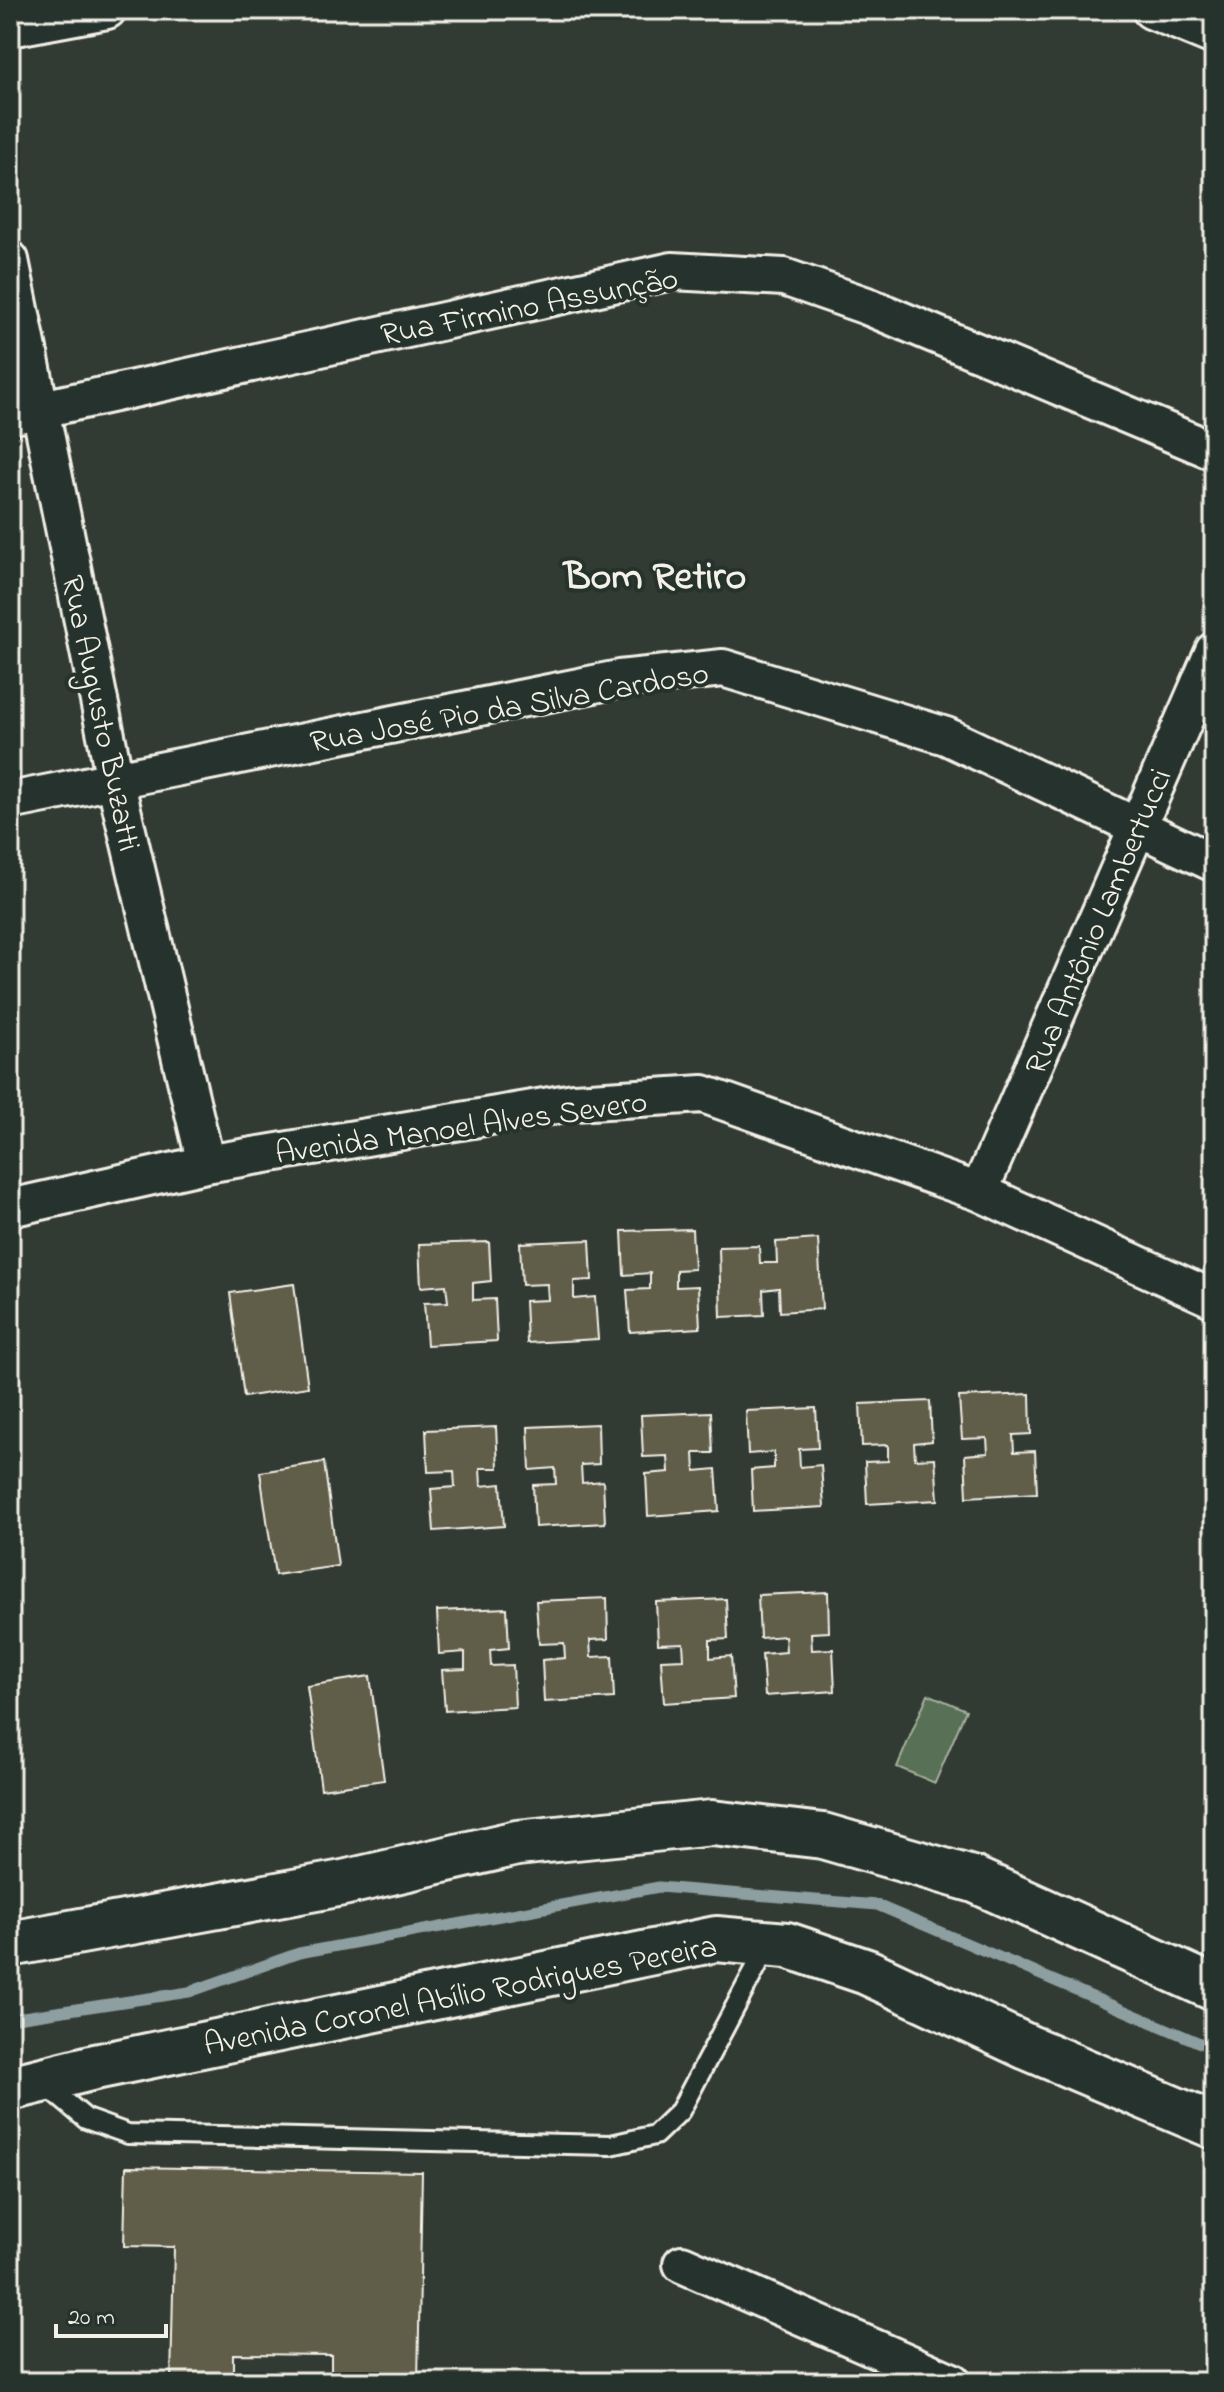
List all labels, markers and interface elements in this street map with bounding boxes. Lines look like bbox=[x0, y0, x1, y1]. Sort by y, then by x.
street label: Rua Firmino Assunção bbox=[377, 257, 682, 360]
district label: Bom Retiro bbox=[562, 549, 746, 608]
street label: Rua Augusto Buzatti bbox=[46, 571, 151, 856]
street label: Rua José Pio da Silva Cardoso bbox=[307, 651, 713, 768]
street label: Rua Antônio Lambertucci bbox=[1014, 762, 1186, 1083]
street label: Avenida Manoel Alves Severo bbox=[272, 1080, 650, 1179]
street label: Avenida Coronel Abílio Rodrigues Pereira bbox=[200, 1925, 721, 2070]
scale bar bbox=[56, 2288, 166, 2338]
text: 20 m bbox=[68, 2301, 115, 2336]

